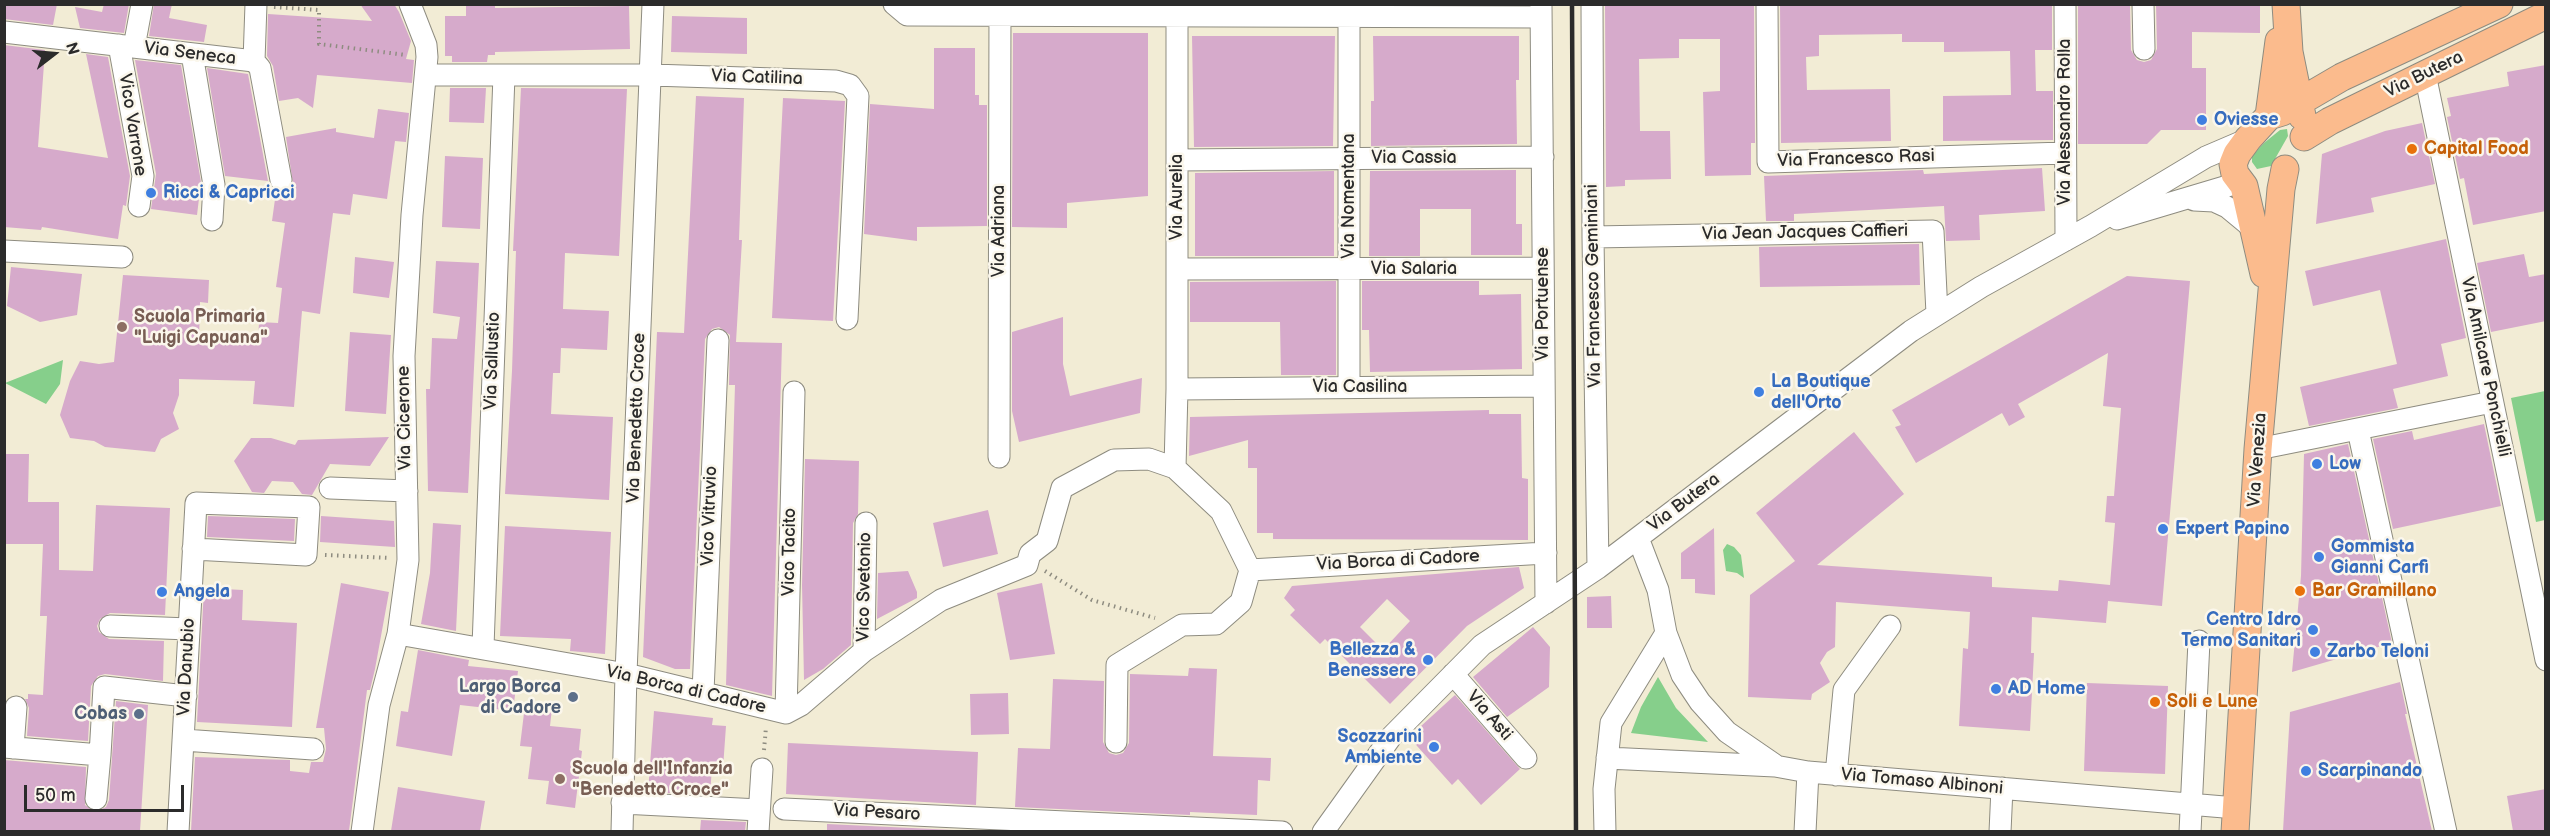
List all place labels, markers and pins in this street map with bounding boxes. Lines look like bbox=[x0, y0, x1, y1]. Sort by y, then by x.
place label: Oviesse bbox=[2214, 109, 2279, 131]
marker: Oviesse bbox=[2195, 113, 2209, 127]
place label: Capital Food bbox=[2424, 138, 2529, 160]
marker: Capital Food bbox=[2405, 142, 2419, 156]
place label: Ricci & Capricci bbox=[163, 182, 295, 204]
marker: Ricci & Capricci bbox=[144, 186, 158, 200]
place label: Scuola Primaria "Luigi Capuana" bbox=[134, 306, 268, 348]
marker: Scuola Primaria "Luigi Capuana" bbox=[115, 320, 129, 334]
place label: La Boutique dell'Orto bbox=[1771, 371, 1871, 413]
marker: La Boutique dell'Orto bbox=[1752, 385, 1766, 399]
place label: Low bbox=[2329, 453, 2361, 475]
marker: Low bbox=[2310, 457, 2324, 471]
place label: Expert Papino bbox=[2175, 518, 2289, 540]
marker: Expert Papino bbox=[2156, 522, 2170, 536]
place label: Gommista Gianni Carfi bbox=[2331, 536, 2429, 578]
marker: Gommista Gianni Carfi bbox=[2312, 550, 2326, 564]
place label: Bar Gramillano bbox=[2312, 580, 2437, 602]
place label: Angela bbox=[174, 581, 230, 603]
marker: Bar Gramillano bbox=[2293, 584, 2307, 598]
marker: Angela bbox=[155, 585, 169, 599]
place label: Centro Idro Termo Sanitari bbox=[2181, 609, 2301, 652]
marker: Centro Idro Termo Sanitari bbox=[2306, 623, 2320, 637]
place label: Bellezza & Benessere bbox=[1327, 639, 1416, 682]
place label: Zarbo Teloni bbox=[2327, 641, 2429, 663]
marker: Zarbo Teloni bbox=[2308, 645, 2322, 659]
marker: Bellezza & Benessere bbox=[1421, 653, 1435, 667]
place label: Largo Borca di Cadore bbox=[459, 676, 561, 718]
place label: AD Home bbox=[2008, 678, 2086, 700]
marker: AD Home bbox=[1989, 682, 2003, 696]
marker: Largo Borca di Cadore bbox=[566, 690, 580, 704]
place label: Soli e Lune bbox=[2167, 691, 2258, 713]
marker: Soli e Lune bbox=[2148, 695, 2162, 709]
place label: Cobas bbox=[74, 703, 127, 725]
marker: Cobas bbox=[132, 707, 146, 721]
place label: Scozzarini Ambiente bbox=[1338, 726, 1422, 768]
marker: Scozzarini Ambiente bbox=[1427, 740, 1441, 754]
place label: Scuola dell'Infanzia "Benedetto Croce" bbox=[572, 758, 733, 800]
place label: Scarpinando bbox=[2318, 760, 2422, 782]
marker: Scarpinando bbox=[2299, 764, 2313, 778]
marker: Scuola dell'Infanzia "Benedetto Croce" bbox=[553, 772, 567, 786]

